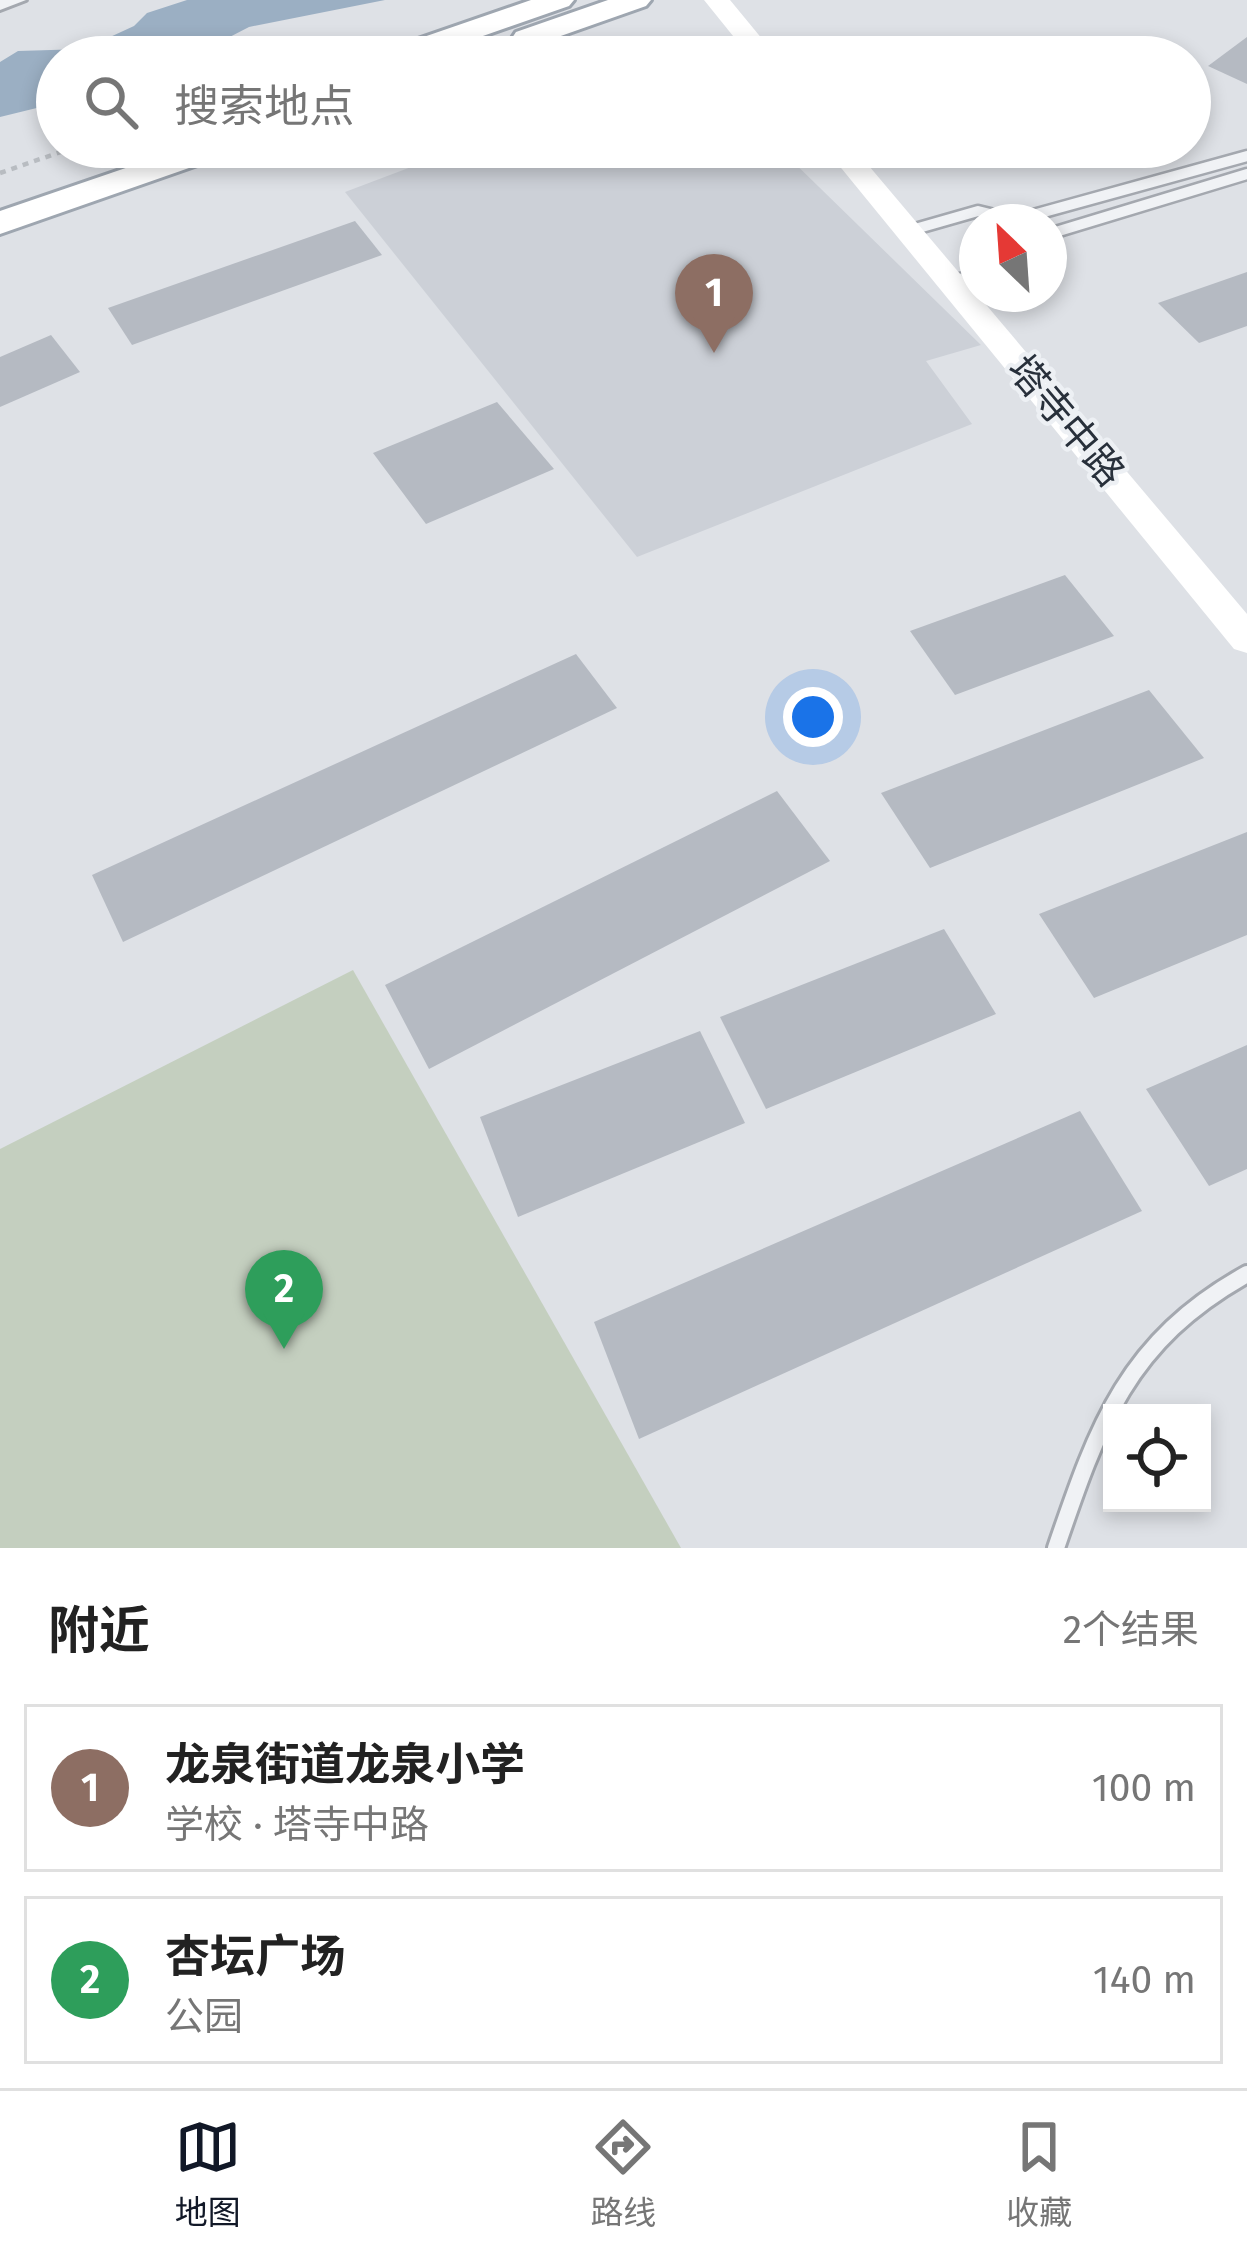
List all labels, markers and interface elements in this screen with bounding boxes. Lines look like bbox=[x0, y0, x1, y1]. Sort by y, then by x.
search box bbox=[36, 36, 1211, 168]
icon: search bbox=[78, 69, 144, 135]
text: 搜索地点 bbox=[174, 80, 354, 134]
north arrow bbox=[959, 204, 1067, 312]
pin: 1 bbox=[675, 254, 753, 353]
street label: 塔寺中路 bbox=[998, 346, 1134, 496]
your location bbox=[783, 687, 843, 747]
pin: 2 bbox=[245, 1250, 323, 1349]
map controls bbox=[1103, 1404, 1211, 1512]
button: locate bbox=[1103, 1404, 1211, 1512]
text: 附近 bbox=[48, 1600, 150, 1662]
text: 2个结果 bbox=[1063, 1607, 1199, 1653]
text: 龙泉街道龙泉小学 bbox=[165, 1738, 525, 1792]
text: 1 bbox=[81, 1765, 99, 1811]
text: 100 m bbox=[1092, 1765, 1196, 1811]
text: 学校 · 塔寺中路 bbox=[165, 1802, 429, 1848]
text: 杏坛广场 bbox=[165, 1930, 345, 1984]
text: 2 bbox=[80, 1957, 100, 2003]
text: 140 m bbox=[1093, 1957, 1196, 2003]
text: 公园 bbox=[165, 1994, 243, 2040]
tab: 地图 bbox=[175, 2114, 241, 2234]
tab: 路线 bbox=[590, 2114, 656, 2234]
tab: 收藏 bbox=[1006, 2114, 1072, 2234]

